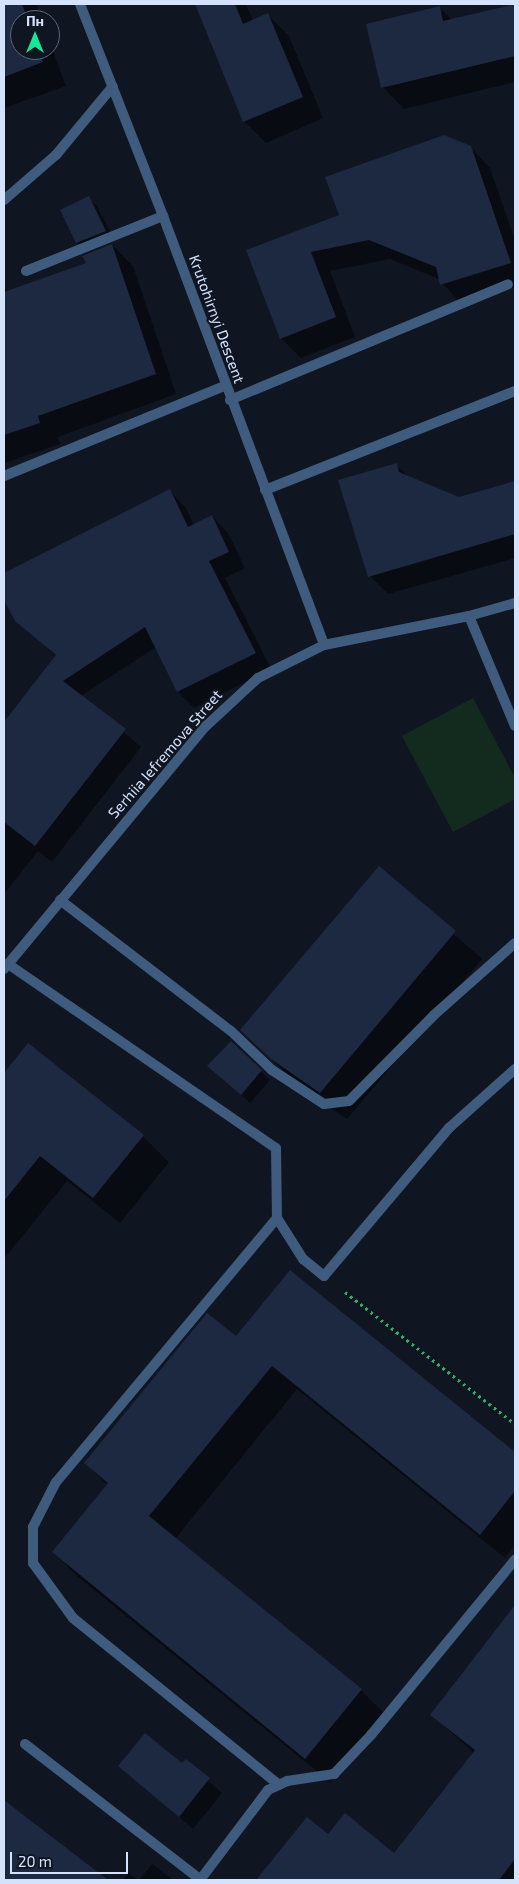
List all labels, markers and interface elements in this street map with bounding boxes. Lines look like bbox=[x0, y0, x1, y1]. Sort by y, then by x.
north arrow bbox=[10, 10, 60, 60]
text: Пн bbox=[26, 12, 44, 29]
street label: Krutohirnyi Descent bbox=[185, 252, 249, 386]
street label: Serhiia Iefremova Street bbox=[104, 686, 226, 822]
scale bar bbox=[12, 1842, 130, 1874]
text: 20 m bbox=[18, 1852, 52, 1870]

